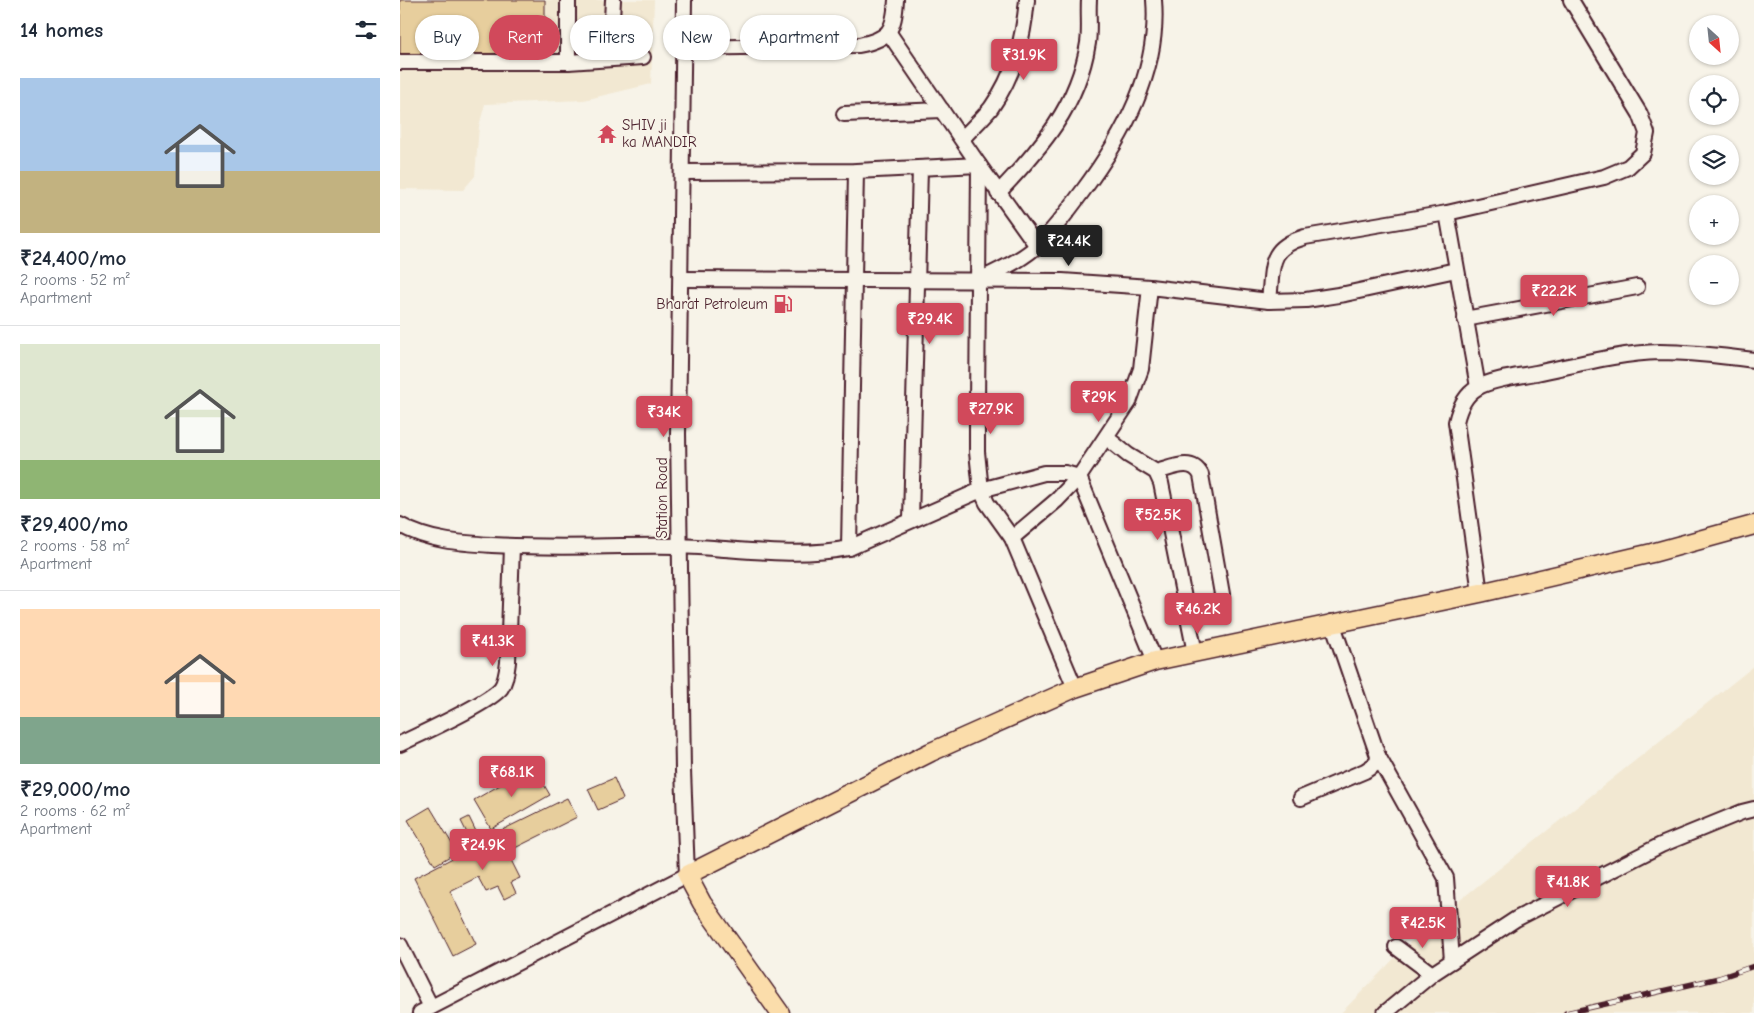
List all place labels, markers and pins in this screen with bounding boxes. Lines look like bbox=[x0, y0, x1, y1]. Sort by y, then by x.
pin: ₹31.9K bbox=[983, 38, 1065, 81]
place label: SHIV ji ka MANDIR bbox=[622, 116, 697, 151]
temple icon: SHIV ji ka MANDIR bbox=[596, 123, 618, 145]
pin: ₹24.4K bbox=[1028, 224, 1110, 267]
pin: ₹22.2K bbox=[1513, 274, 1595, 317]
fuel station icon: Bharat Petroleum bbox=[772, 293, 794, 315]
place label: Bharat Petroleum bbox=[656, 295, 768, 313]
pin: ₹29.4K bbox=[889, 302, 971, 345]
pin: ₹29K bbox=[1069, 380, 1129, 423]
pin: ₹27.9K bbox=[950, 392, 1032, 435]
pin: ₹34K bbox=[634, 396, 694, 438]
pin: ₹52.5K bbox=[1117, 498, 1199, 541]
pin: ₹46.2K bbox=[1157, 592, 1239, 635]
pin: ₹41.3K bbox=[452, 624, 534, 667]
pin: ₹68.1K bbox=[471, 756, 553, 798]
pin: ₹24.9K bbox=[442, 828, 524, 871]
pin: ₹41.8K bbox=[1527, 866, 1609, 908]
pin: ₹42.5K bbox=[1382, 906, 1464, 949]

